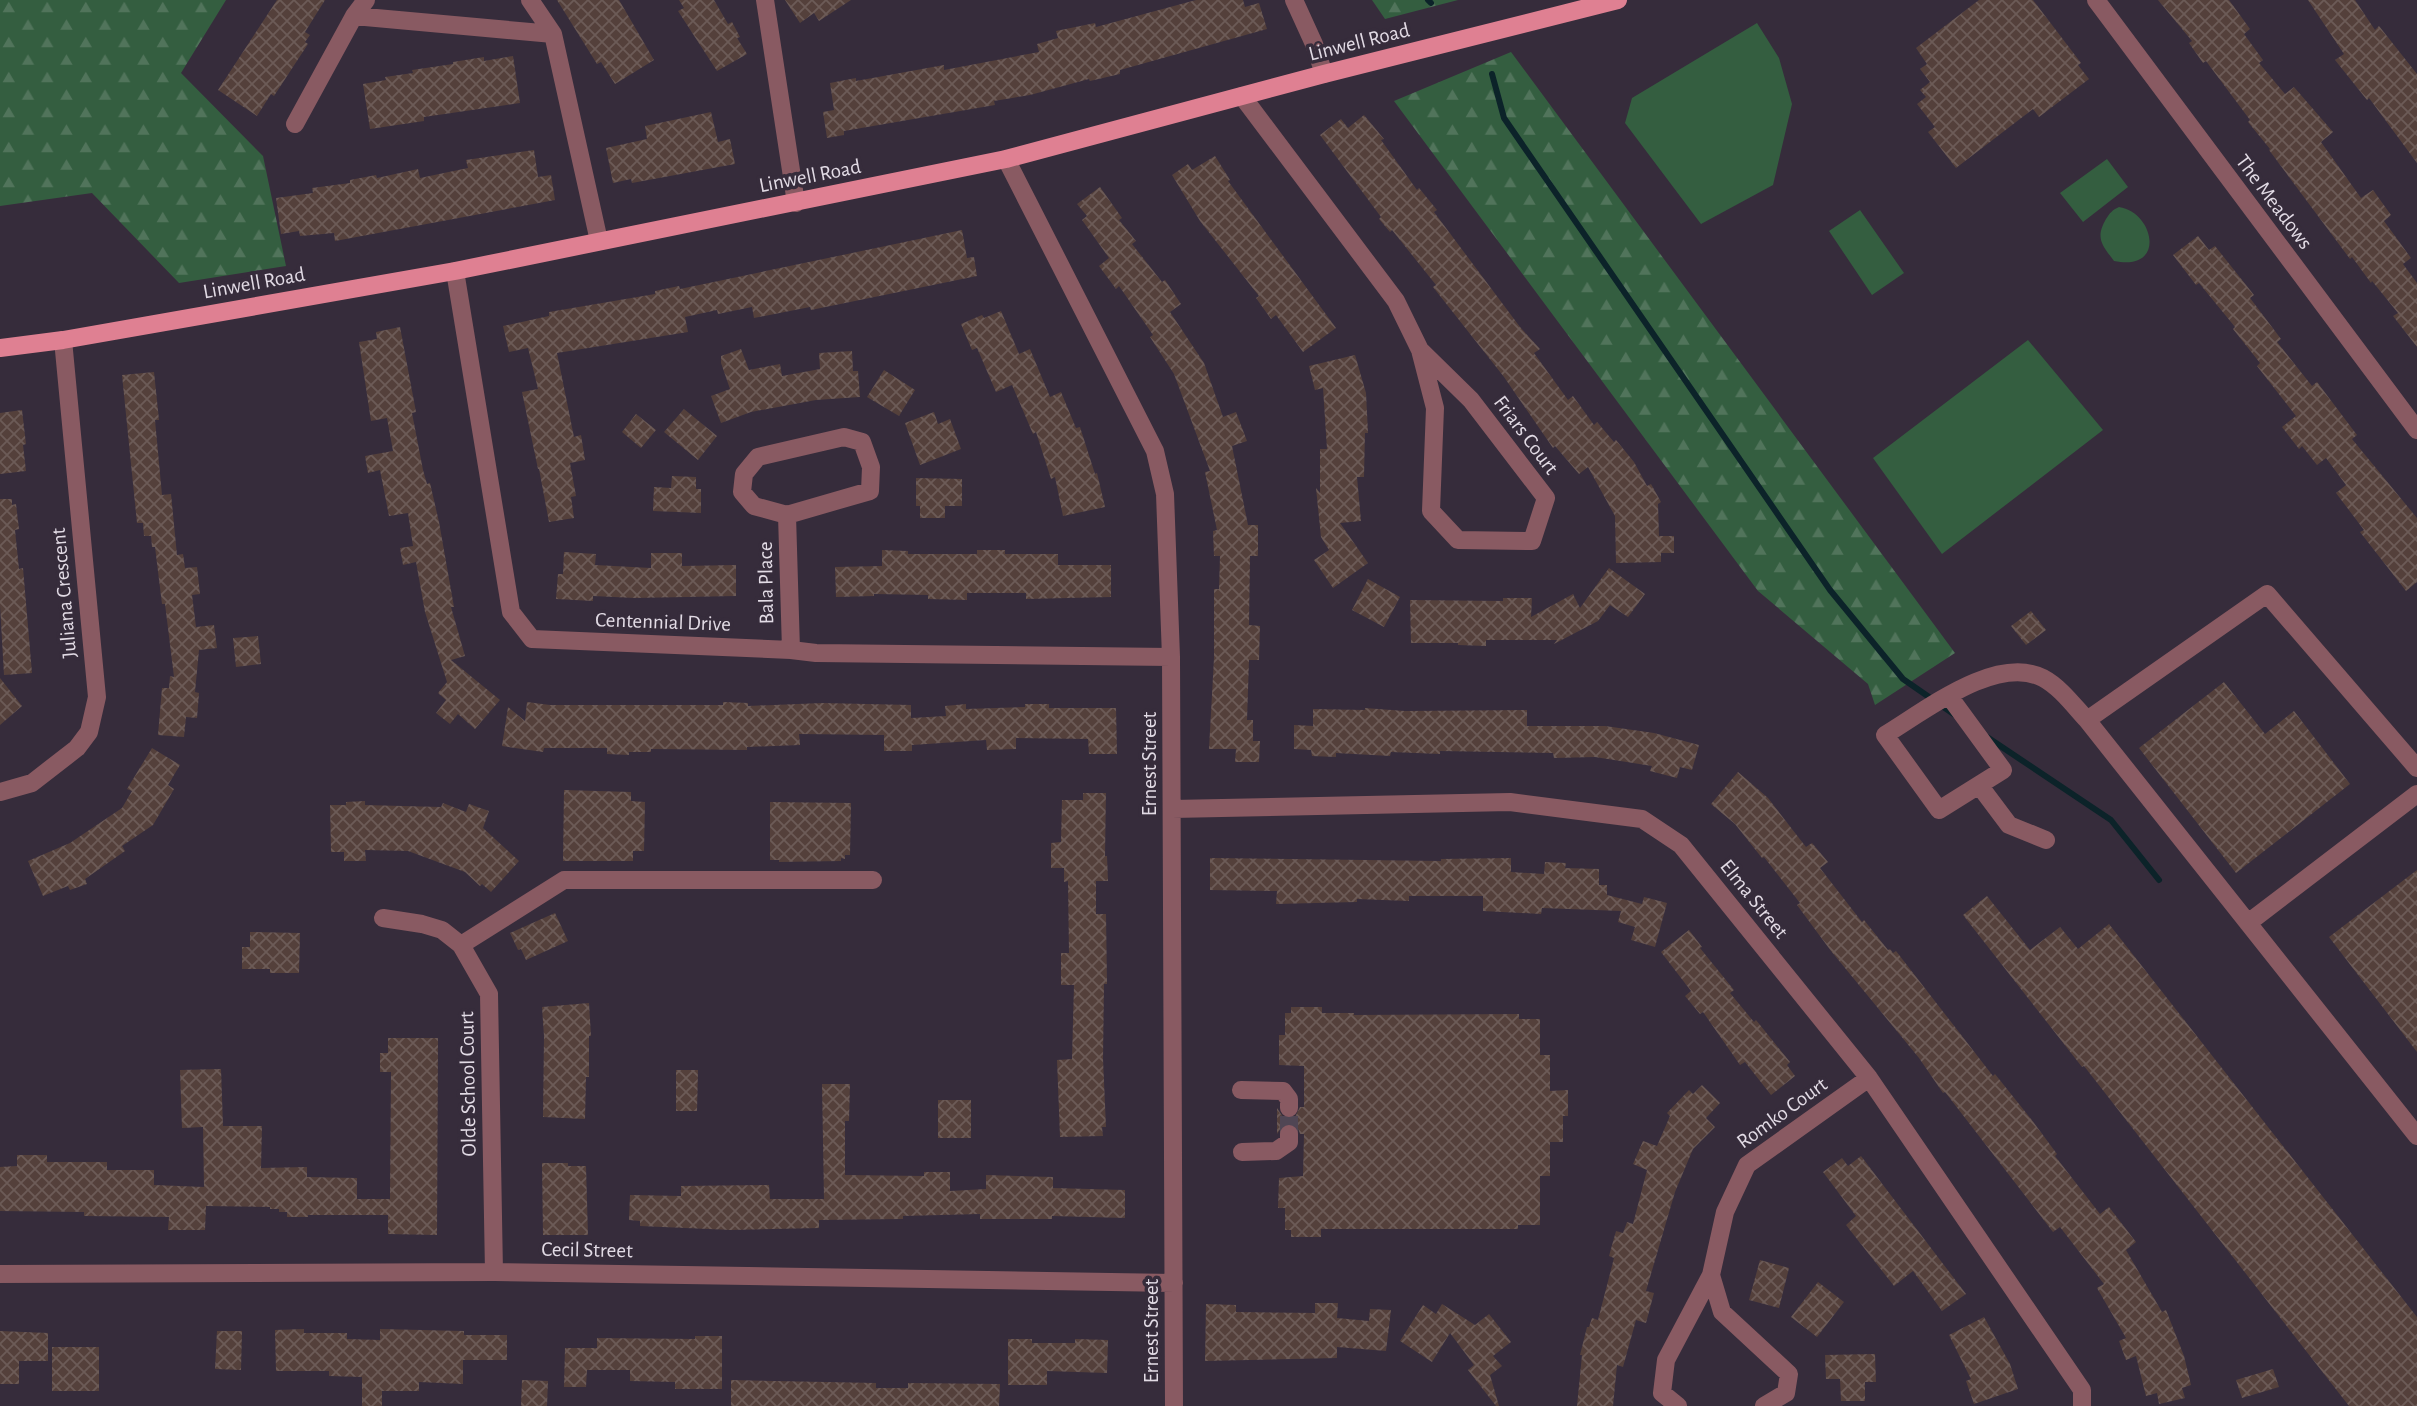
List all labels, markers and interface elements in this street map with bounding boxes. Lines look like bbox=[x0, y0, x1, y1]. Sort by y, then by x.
street label: Linwell Road bbox=[1306, 19, 1412, 65]
street label: The Meadows bbox=[2232, 151, 2316, 253]
street label: Linwell Road bbox=[757, 156, 863, 196]
street label: Linwell Road bbox=[201, 264, 307, 302]
street label: Friars Court bbox=[1490, 392, 1562, 478]
street label: Juliana Crescent bbox=[48, 527, 80, 659]
street label: Bala Place bbox=[755, 541, 777, 625]
street label: Centennial Drive bbox=[595, 609, 731, 635]
street label: Ernest Street bbox=[1139, 711, 1160, 816]
street label: Elma Street bbox=[1716, 856, 1792, 943]
street label: Olde School Court bbox=[456, 1011, 480, 1157]
street label: Romko Court bbox=[1733, 1073, 1831, 1153]
street label: Cecil Street bbox=[541, 1239, 633, 1261]
street label: Ernest Street bbox=[1141, 1278, 1162, 1383]

